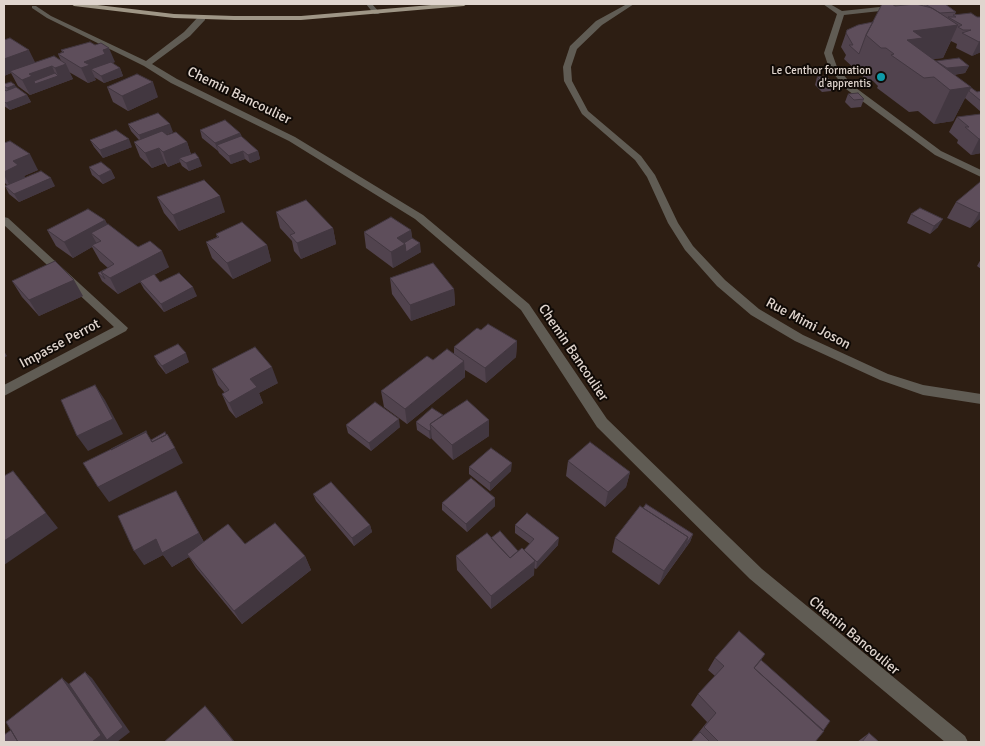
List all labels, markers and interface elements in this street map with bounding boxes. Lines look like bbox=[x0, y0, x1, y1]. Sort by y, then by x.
street label: Chemin Bancoulier bbox=[184, 64, 294, 128]
place label: Le Centhor formation d'apprentis bbox=[771, 64, 871, 90]
marker: Le Centhor formation d'apprentis bbox=[875, 71, 887, 83]
street label: Rue Mimi Joson bbox=[763, 295, 853, 353]
street label: Chemin Bancoulier bbox=[534, 301, 612, 405]
street label: Impasse Perrot bbox=[17, 316, 103, 372]
street label: Chemin Bancoulier bbox=[805, 593, 903, 679]

